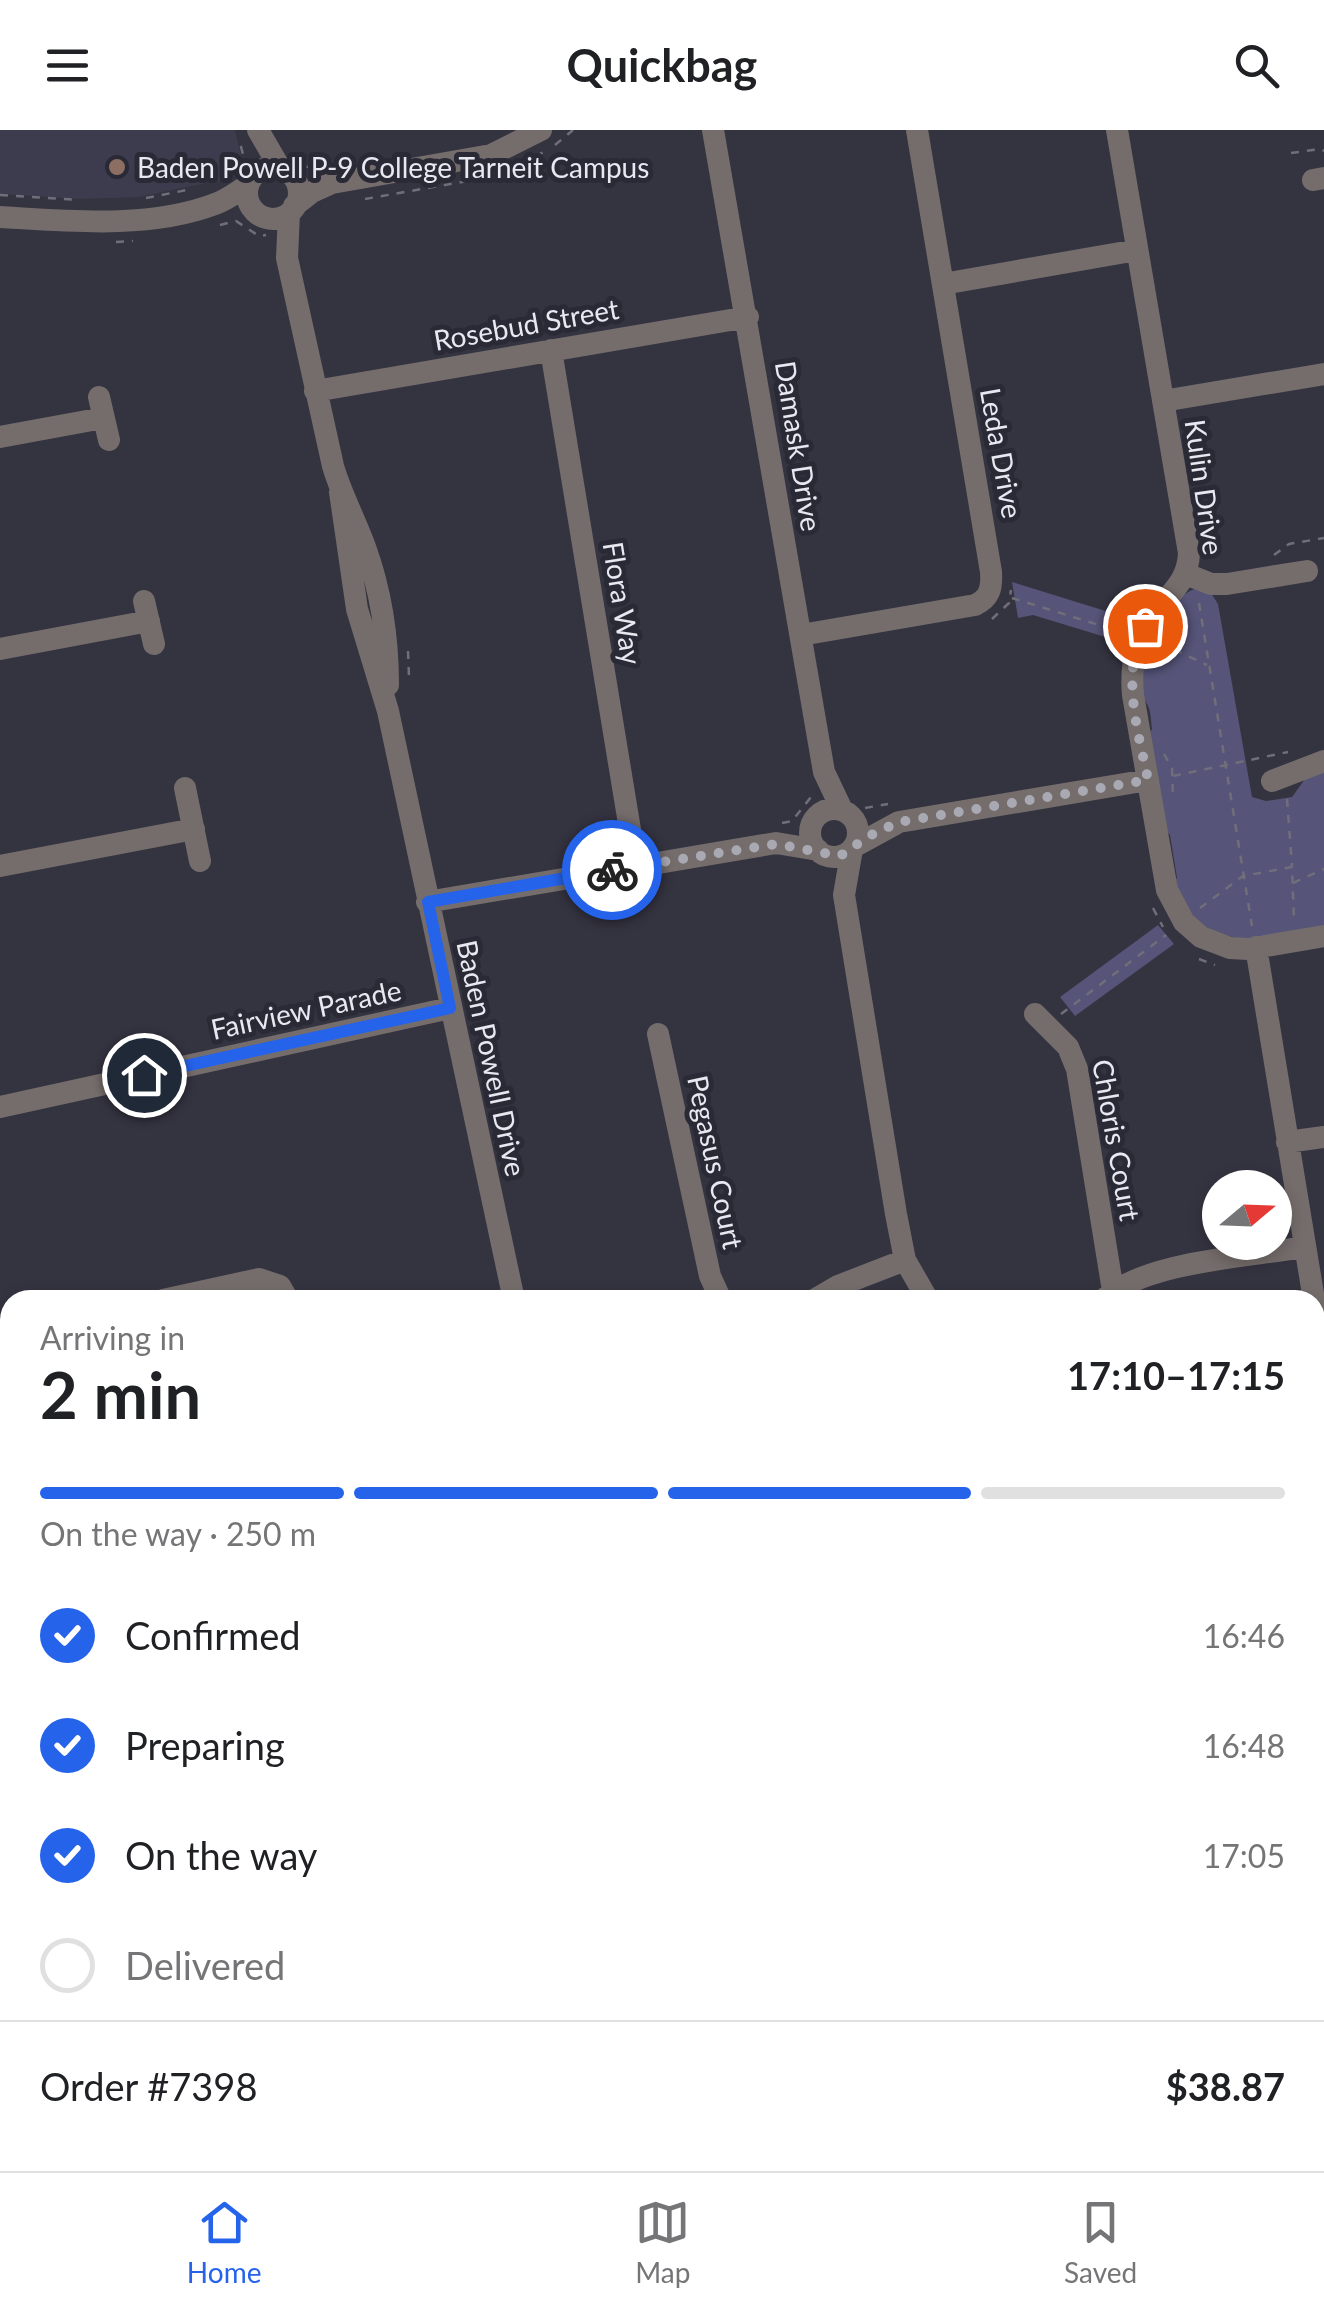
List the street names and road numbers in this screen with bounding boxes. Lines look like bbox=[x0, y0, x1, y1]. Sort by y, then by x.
street label: Rosebud Street bbox=[431, 291, 621, 357]
street label: Damask Drive bbox=[769, 358, 829, 534]
street label: Leda Drive bbox=[974, 385, 1030, 521]
street label: Kulin Drive bbox=[1179, 417, 1231, 557]
street label: Flora Way bbox=[596, 539, 650, 668]
street label: Baden Powell Drive bbox=[450, 937, 534, 1179]
street label: Fairview Parade bbox=[208, 972, 404, 1046]
street label: Chloris Court bbox=[1086, 1057, 1148, 1223]
street label: Pegasus Court bbox=[681, 1072, 751, 1252]

